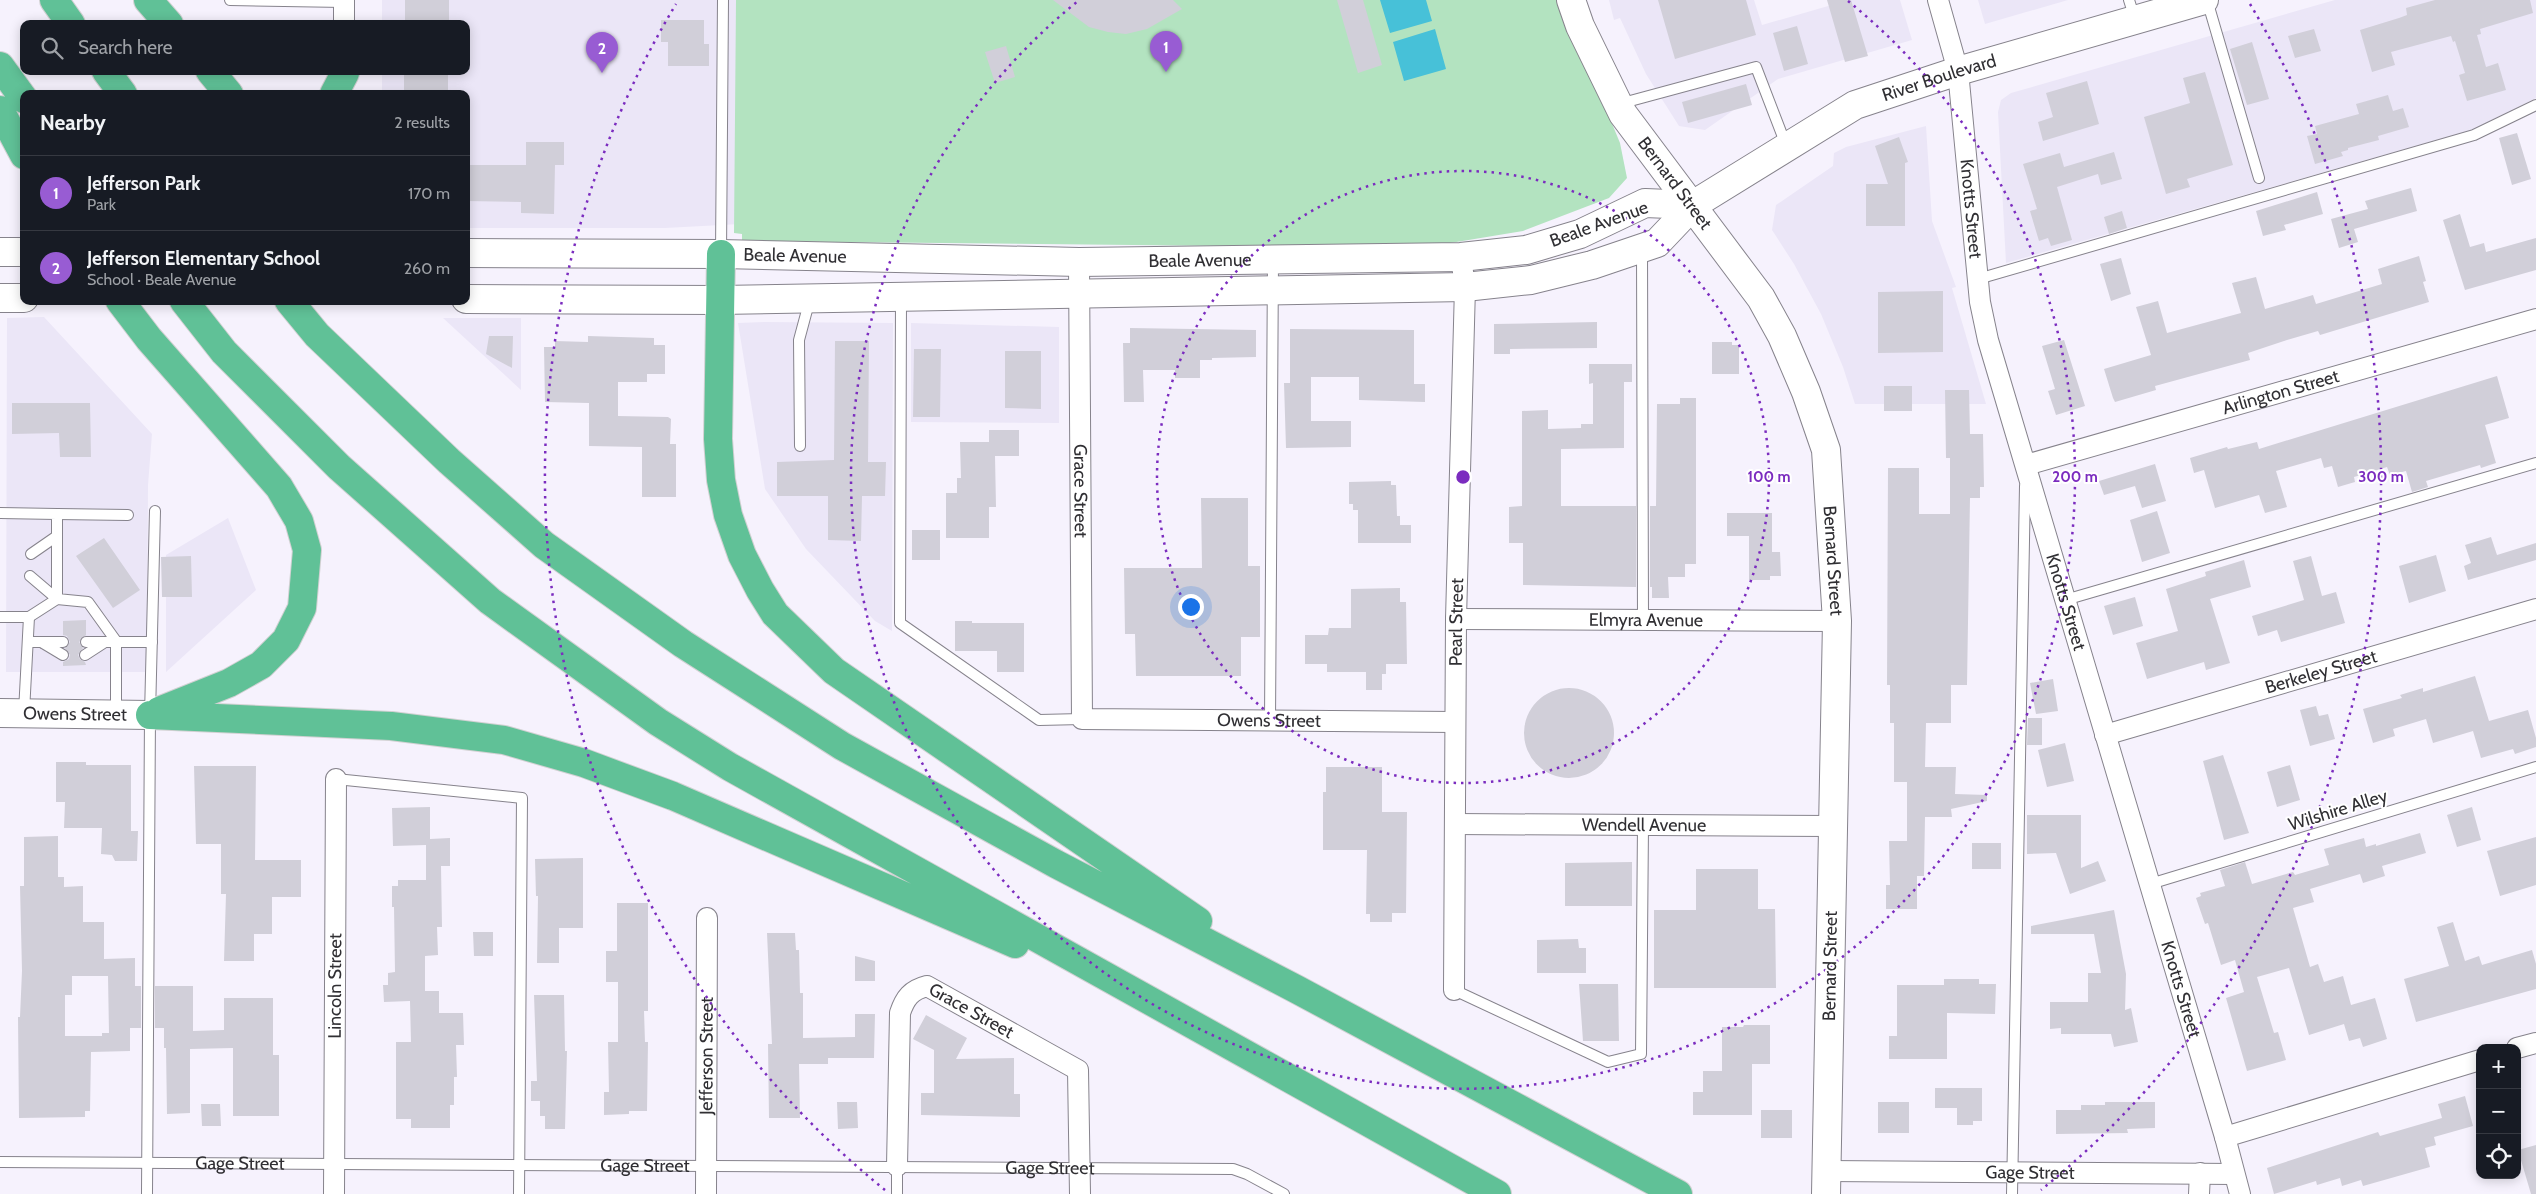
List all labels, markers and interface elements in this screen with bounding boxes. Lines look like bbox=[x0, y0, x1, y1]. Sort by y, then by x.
search box bbox=[20, 20, 470, 75]
pin: 1 bbox=[1150, 31, 1182, 72]
pin: 2 bbox=[586, 32, 618, 73]
icon: search bbox=[38, 34, 66, 62]
text: Search here bbox=[78, 36, 172, 59]
street label: River Boulevard bbox=[1879, 50, 1999, 106]
text: Nearby bbox=[40, 110, 106, 135]
text: 2 results bbox=[394, 113, 450, 132]
street label: Bernard Street bbox=[1633, 133, 1717, 234]
street label: Knotts Street bbox=[1955, 158, 1987, 259]
text: Jefferson Park bbox=[87, 172, 200, 195]
text: 1 bbox=[53, 184, 59, 203]
text: 170 m bbox=[408, 184, 450, 203]
text: Park bbox=[87, 195, 116, 214]
street label: Beale Avenue bbox=[1547, 196, 1651, 252]
street label: Beale Avenue bbox=[743, 244, 847, 268]
text: Jefferson Elementary School bbox=[87, 247, 320, 270]
street label: Beale Avenue bbox=[1148, 249, 1252, 272]
text: 2 bbox=[52, 259, 60, 278]
text: 260 m bbox=[404, 259, 450, 278]
text: School · Beale Avenue bbox=[87, 270, 236, 289]
street label: Arlington Street bbox=[2220, 365, 2342, 419]
street label: Grace Street bbox=[1069, 444, 1092, 538]
centre of rings bbox=[1454, 468, 1472, 486]
text: 100 m bbox=[1747, 468, 1791, 486]
text: 200 m bbox=[2052, 468, 2098, 486]
text: 300 m bbox=[2358, 468, 2404, 486]
street label: Bernard Street bbox=[1819, 505, 1848, 616]
street label: Knotts Street bbox=[2041, 551, 2091, 653]
street label: Pearl Street bbox=[1445, 578, 1468, 666]
your location bbox=[1178, 594, 1204, 620]
street label: Elmyra Avenue bbox=[1589, 609, 1703, 631]
street label: Berkeley Street bbox=[2263, 645, 2379, 699]
street label: Owens Street bbox=[23, 702, 127, 726]
street label: Owens Street bbox=[1217, 709, 1321, 732]
street label: Wilshire Alley bbox=[2286, 785, 2390, 835]
street label: Wendell Avenue bbox=[1582, 814, 1706, 836]
street label: Bernard Street bbox=[1818, 911, 1842, 1021]
street label: Lincoln Street bbox=[324, 933, 346, 1039]
street label: Knotts Street bbox=[2156, 938, 2206, 1040]
street label: Grace Street bbox=[925, 978, 1018, 1043]
street label: Jefferson Street bbox=[695, 997, 718, 1116]
map controls bbox=[2476, 1044, 2521, 1179]
button: + bbox=[2476, 1044, 2521, 1089]
button: − bbox=[2476, 1089, 2521, 1134]
button: locate bbox=[2476, 1134, 2521, 1179]
street label: Gage Street bbox=[195, 1152, 285, 1175]
street label: Gage Street bbox=[600, 1154, 690, 1177]
street label: Gage Street bbox=[1005, 1157, 1095, 1179]
street label: Gage Street bbox=[1985, 1161, 2075, 1184]

